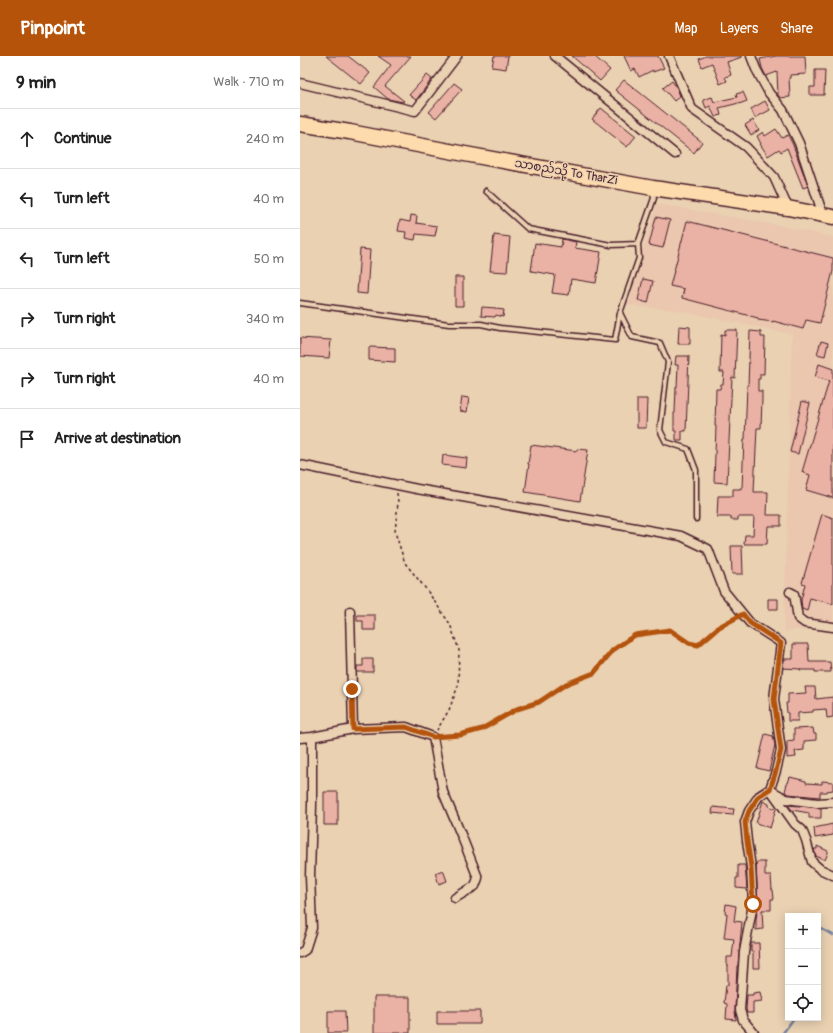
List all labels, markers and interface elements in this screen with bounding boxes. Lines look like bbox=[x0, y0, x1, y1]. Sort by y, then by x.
text: Pinpoint bbox=[20, 16, 85, 40]
text: Map bbox=[675, 20, 698, 37]
text: Layers bbox=[720, 20, 758, 37]
text: Share bbox=[780, 20, 813, 37]
text: 9 min bbox=[16, 72, 56, 93]
text: Walk · 710 m bbox=[213, 74, 284, 90]
icon: ahead bbox=[16, 128, 38, 150]
text: Continue bbox=[54, 129, 112, 148]
text: 240 m bbox=[246, 131, 284, 147]
street label: သာစည်သို့ To TharZi bbox=[513, 154, 619, 190]
icon: left bbox=[16, 188, 38, 210]
text: Turn left bbox=[54, 189, 110, 208]
text: 40 m bbox=[253, 191, 284, 207]
icon: left bbox=[16, 248, 38, 270]
text: Turn left bbox=[54, 249, 110, 268]
text: 50 m bbox=[254, 251, 284, 267]
icon: right bbox=[16, 308, 38, 330]
text: Turn right bbox=[54, 309, 115, 328]
text: 340 m bbox=[246, 311, 284, 327]
icon: right bbox=[16, 368, 38, 390]
text: Turn right bbox=[54, 369, 115, 388]
text: 40 m bbox=[253, 371, 284, 387]
icon: arrive bbox=[16, 428, 38, 450]
text: Arrive at destination bbox=[54, 429, 181, 448]
route end bbox=[343, 680, 361, 698]
route start bbox=[744, 895, 762, 913]
map controls bbox=[785, 913, 821, 1021]
button: + bbox=[785, 913, 821, 949]
button: − bbox=[785, 949, 821, 985]
button: locate bbox=[785, 985, 821, 1021]

